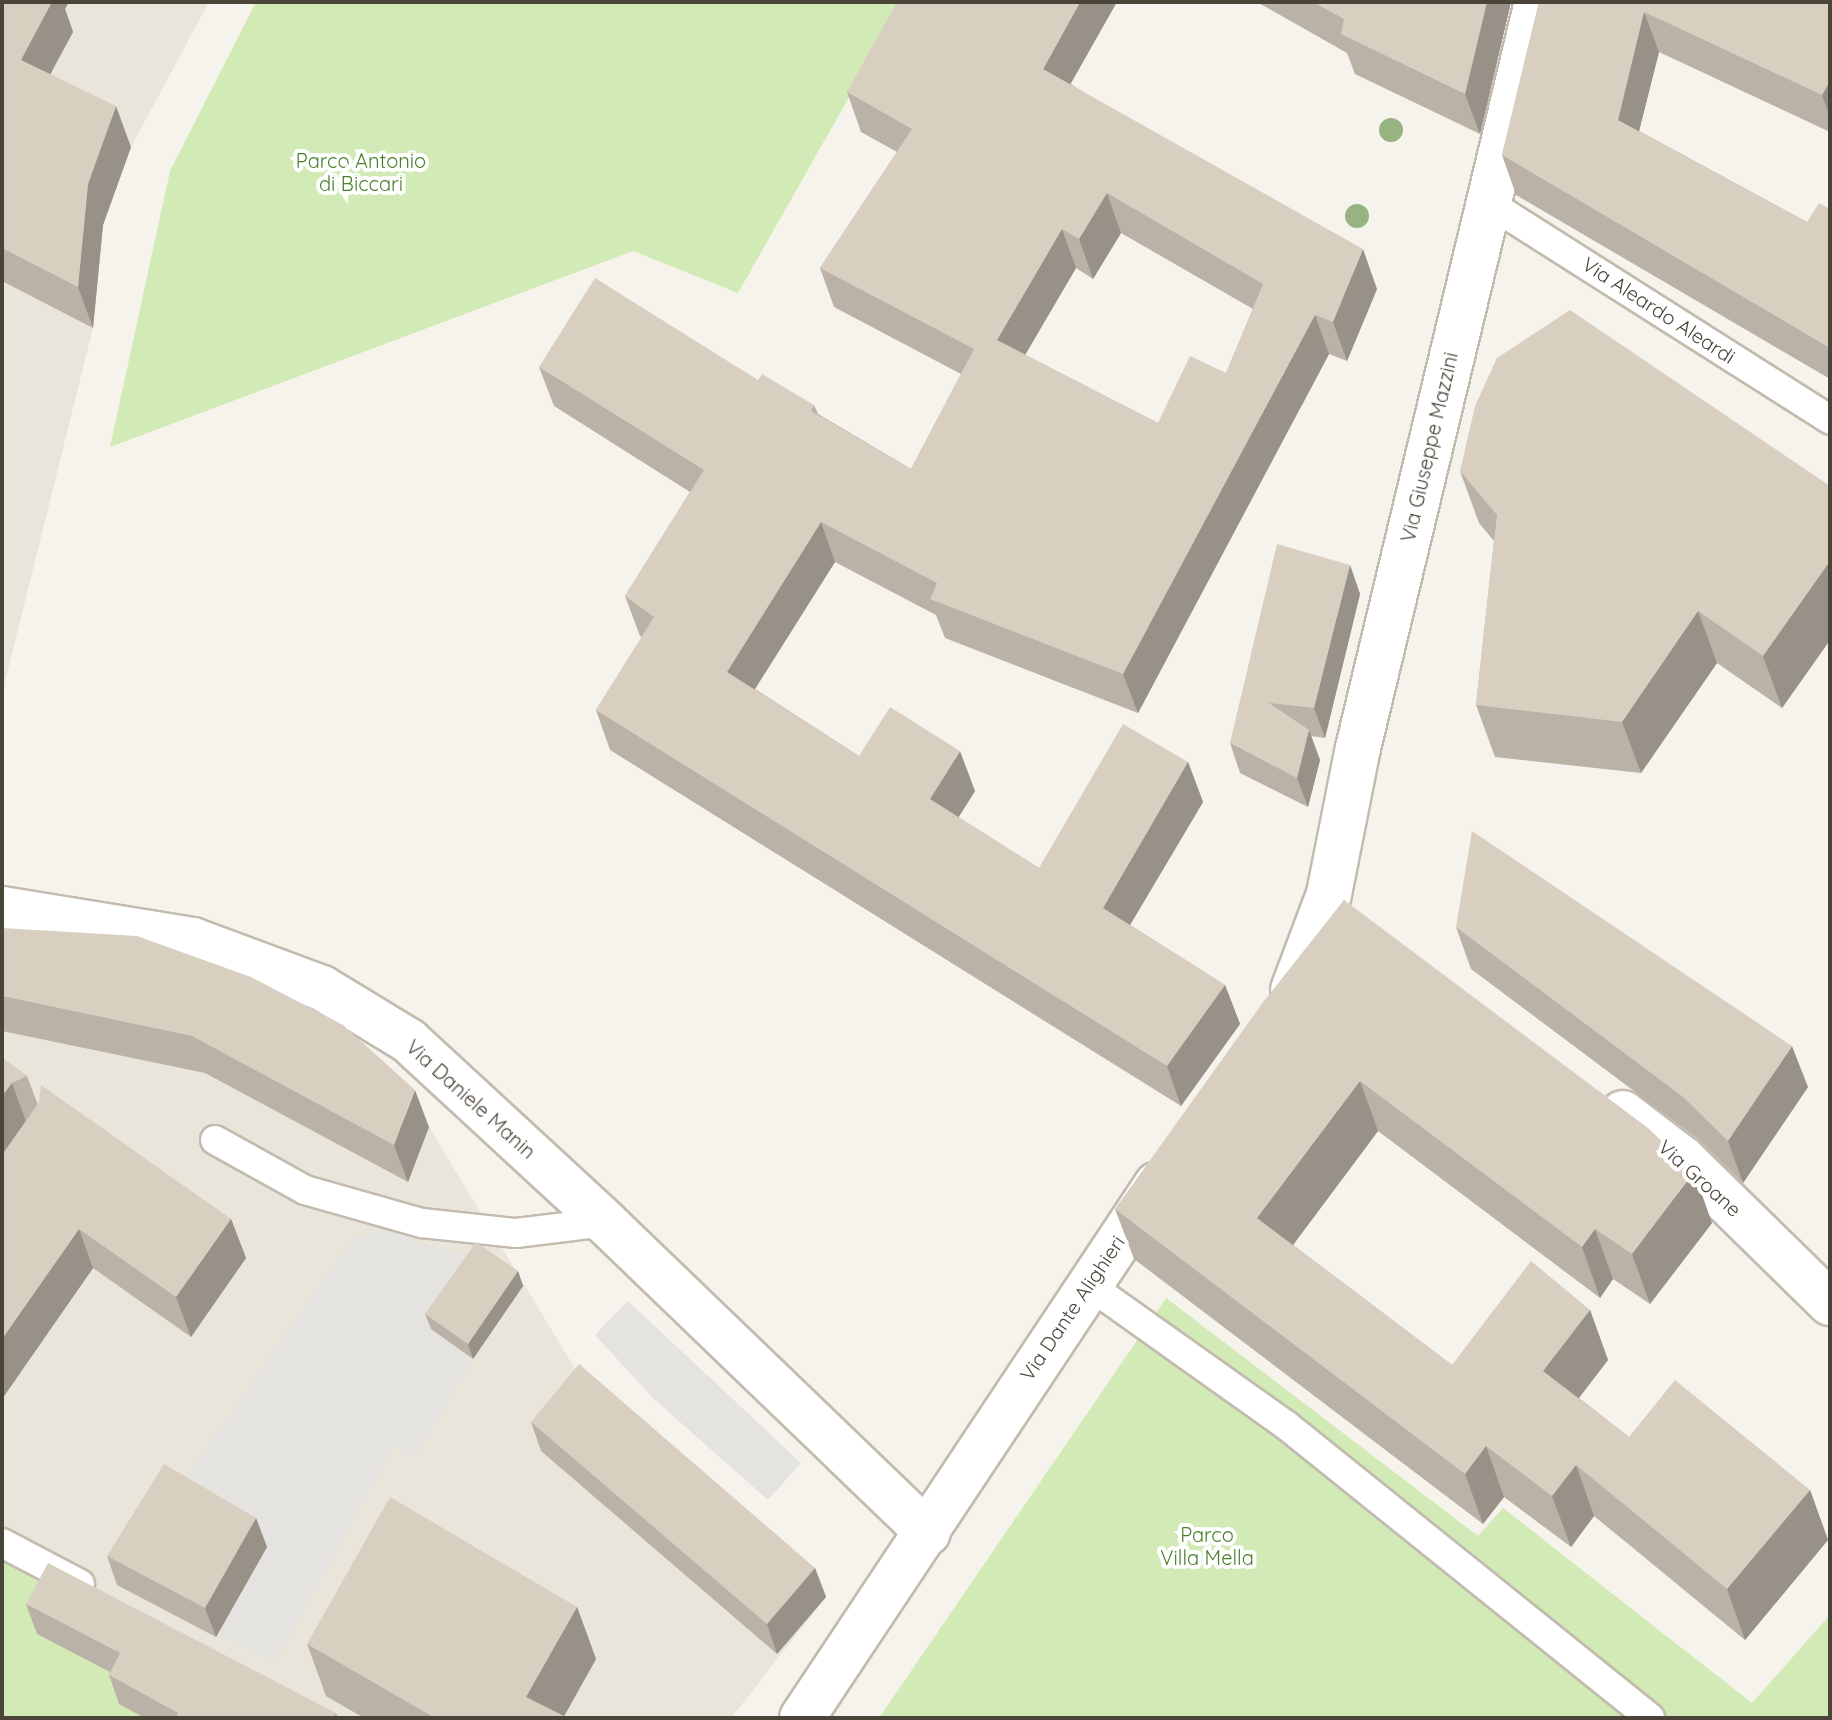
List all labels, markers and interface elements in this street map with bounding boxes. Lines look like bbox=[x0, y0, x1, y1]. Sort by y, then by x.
park label: Parco Antonio di Biccari bbox=[296, 149, 426, 196]
street label: Via Aleardo Aleardi bbox=[1578, 252, 1740, 368]
street label: Via Giuseppe Mazzini bbox=[1395, 350, 1463, 544]
street label: Via Daniele Manin bbox=[401, 1035, 541, 1163]
street label: Via Groane bbox=[1654, 1134, 1746, 1222]
street label: Via Dante Alighieri bbox=[1015, 1231, 1129, 1385]
park label: Parco Villa Mella bbox=[1160, 1523, 1254, 1570]

